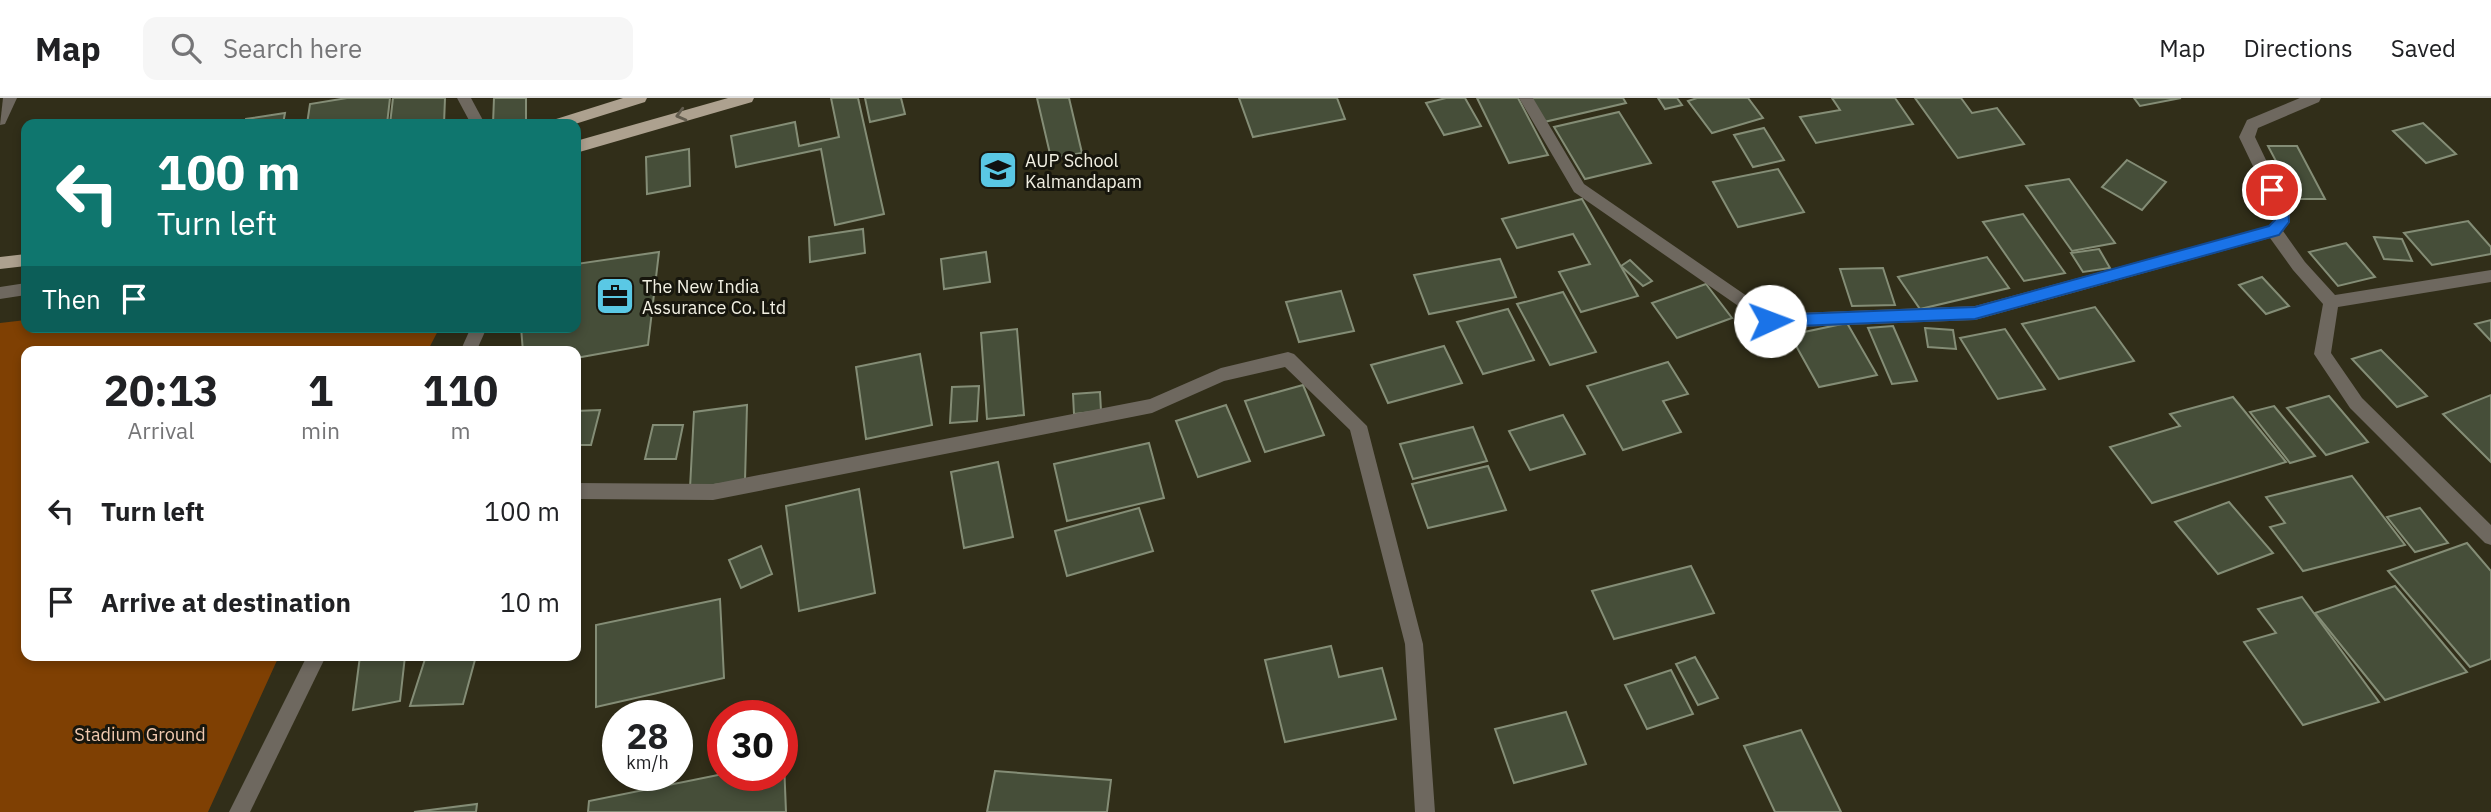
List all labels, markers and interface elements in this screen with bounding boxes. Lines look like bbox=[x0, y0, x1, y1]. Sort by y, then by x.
search box bbox=[143, 17, 633, 80]
text: Map bbox=[35, 27, 101, 70]
icon: search bbox=[167, 29, 205, 67]
text: Search here bbox=[223, 31, 362, 65]
text: Map bbox=[2159, 32, 2205, 64]
text: Directions bbox=[2243, 32, 2353, 64]
text: Saved bbox=[2391, 32, 2456, 64]
one-way arrow bbox=[675, 107, 687, 121]
text: 100 m bbox=[157, 140, 301, 203]
icon: left bbox=[42, 147, 133, 238]
school or university icon: AUP School Kalmandapam bbox=[977, 149, 1019, 191]
place label: AUP School Kalmandapam bbox=[1025, 149, 1142, 193]
pin bbox=[2242, 160, 2302, 220]
icon: arrive bbox=[2253, 171, 2291, 209]
text: Turn left bbox=[157, 202, 277, 244]
office icon: The New India Assurance Co. Ltd bbox=[594, 275, 636, 317]
place label: The New India Assurance Co. Ltd bbox=[642, 275, 786, 319]
icon: arrive bbox=[115, 280, 153, 318]
text: Then bbox=[42, 282, 101, 316]
position arrow bbox=[1733, 284, 1807, 358]
text: 20:13 bbox=[104, 363, 218, 418]
text: 1 bbox=[308, 363, 333, 418]
text: 110 bbox=[423, 363, 498, 418]
text: Arrival bbox=[128, 415, 195, 445]
text: min bbox=[301, 415, 340, 445]
text: m bbox=[450, 415, 471, 445]
icon: left bbox=[42, 492, 80, 530]
text: Turn left bbox=[101, 494, 204, 528]
text: 100 m bbox=[484, 494, 560, 528]
icon: arrive bbox=[42, 583, 80, 621]
text: Arrive at destination bbox=[101, 585, 351, 619]
text: 10 m bbox=[500, 585, 560, 619]
speed limit sign: 30 bbox=[707, 700, 798, 791]
text: 28 bbox=[626, 713, 669, 759]
park label: Stadium Ground bbox=[74, 723, 206, 746]
text: km/h bbox=[626, 751, 669, 774]

